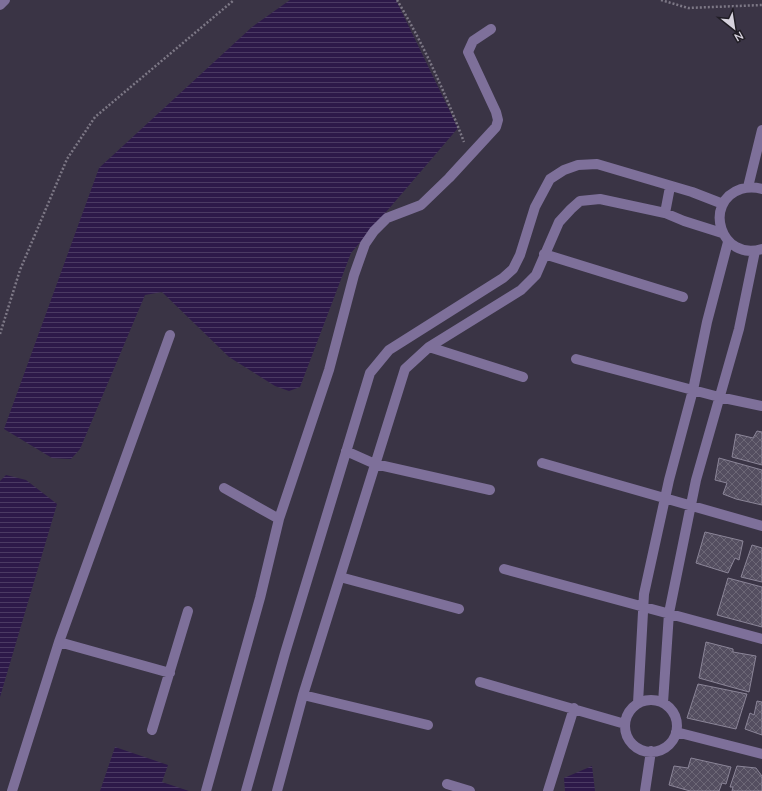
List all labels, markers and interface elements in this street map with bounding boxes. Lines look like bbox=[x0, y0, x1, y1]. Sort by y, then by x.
north arrow bbox=[714, 8, 754, 48]
text: N bbox=[732, 29, 746, 45]

